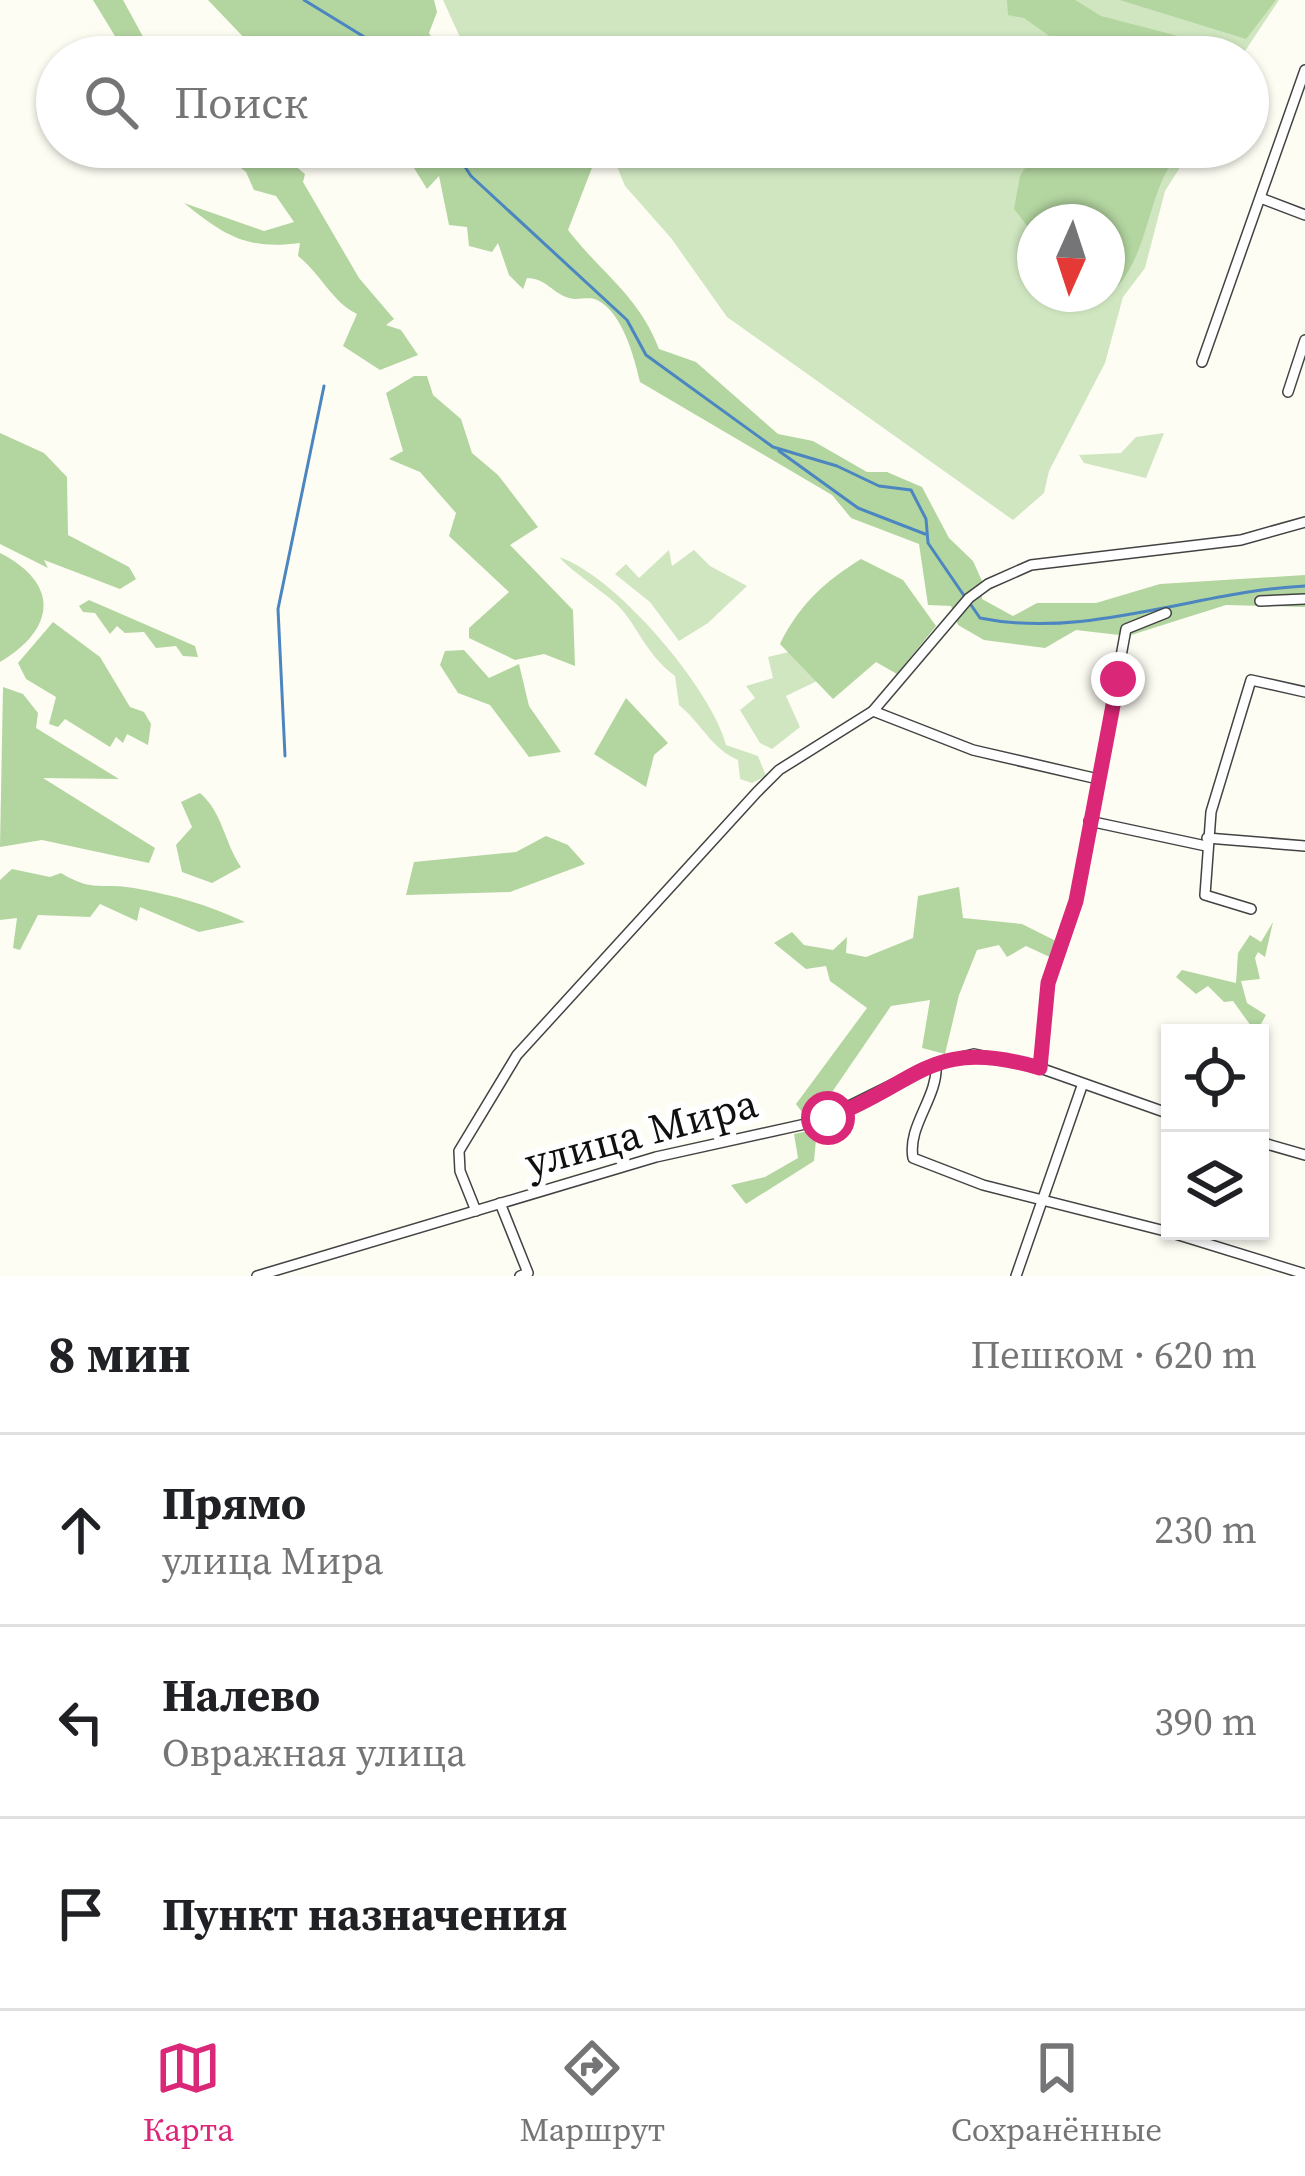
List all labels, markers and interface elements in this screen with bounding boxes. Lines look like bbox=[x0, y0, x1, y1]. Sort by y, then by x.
search box bbox=[36, 36, 1269, 168]
icon: search bbox=[78, 69, 144, 135]
text: Поиск bbox=[174, 71, 308, 133]
north arrow bbox=[1017, 204, 1125, 312]
route end bbox=[1091, 652, 1145, 706]
map controls bbox=[1161, 1024, 1269, 1240]
button: locate bbox=[1161, 1024, 1269, 1132]
street label: улица Мира bbox=[518, 1073, 764, 1191]
route start bbox=[801, 1091, 855, 1145]
button: layers bbox=[1161, 1132, 1269, 1240]
text: 8 мин bbox=[48, 1319, 191, 1389]
text: Пешком · 620 m bbox=[971, 1328, 1257, 1381]
text: Прямо bbox=[162, 1472, 306, 1534]
icon: ahead bbox=[48, 1497, 114, 1563]
text: 230 m bbox=[1154, 1503, 1257, 1556]
text: улица Мира bbox=[162, 1534, 383, 1587]
text: Налево bbox=[162, 1664, 320, 1726]
icon: left bbox=[48, 1689, 114, 1755]
text: 390 m bbox=[1154, 1695, 1257, 1748]
text: Овражная улица bbox=[162, 1726, 466, 1779]
icon: arrive bbox=[48, 1881, 114, 1947]
text: Пункт назначения bbox=[162, 1883, 568, 1945]
tab: Карта bbox=[143, 2035, 234, 2152]
tab: Маршрут bbox=[520, 2035, 665, 2152]
tab: Сохранённые bbox=[951, 2035, 1162, 2152]

